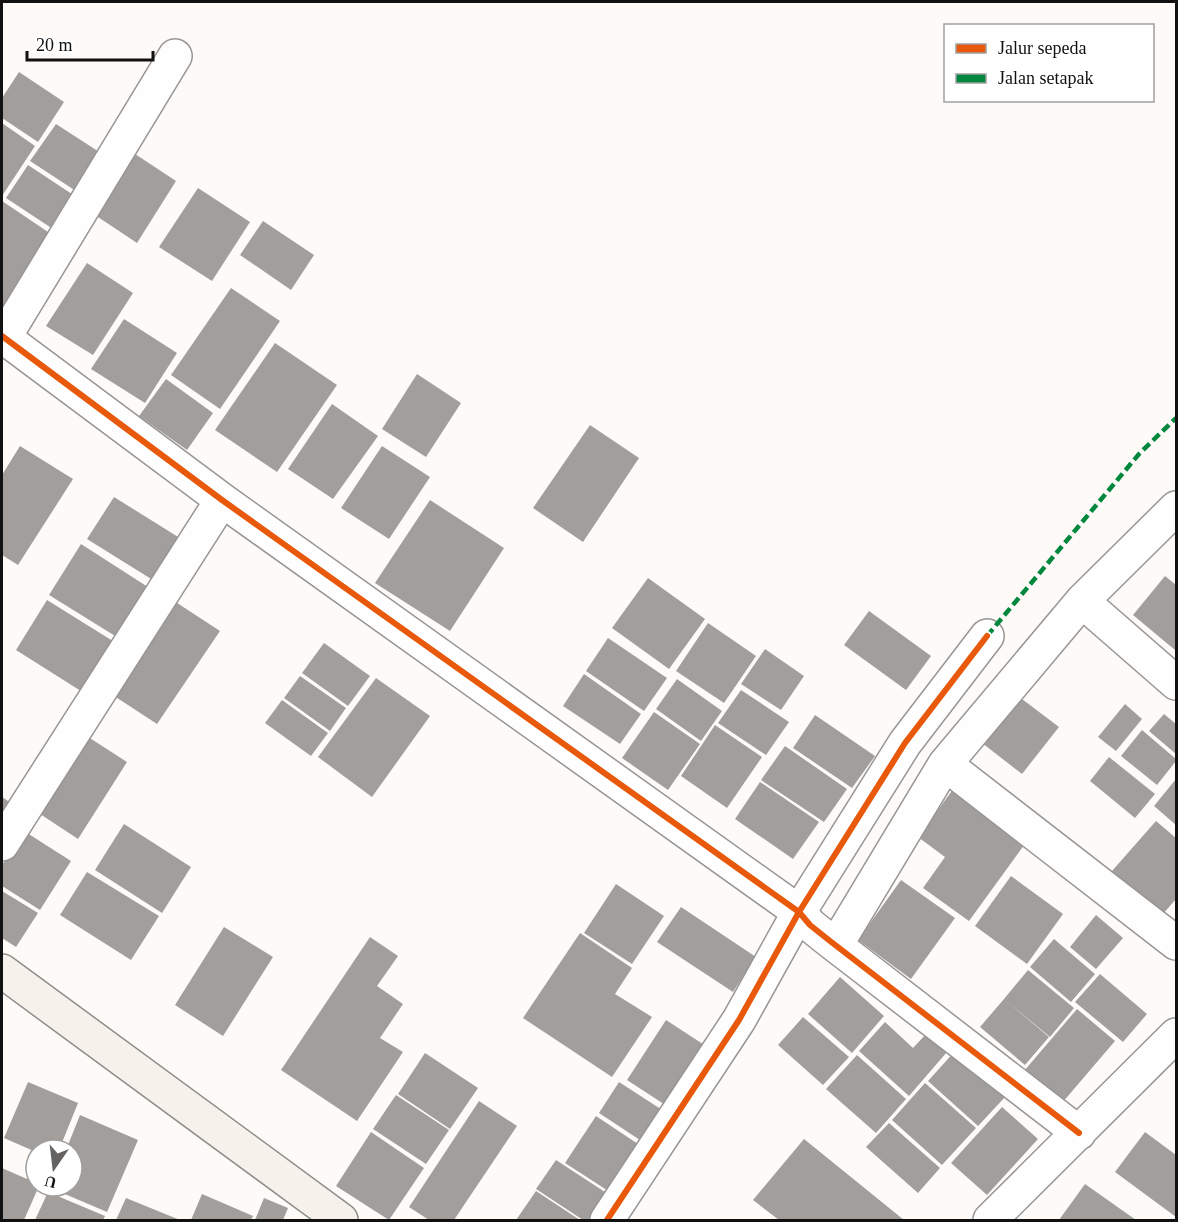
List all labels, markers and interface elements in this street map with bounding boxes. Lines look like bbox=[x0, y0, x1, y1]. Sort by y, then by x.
scale bar bbox=[27, 24, 153, 62]
legend bbox=[944, 24, 1154, 102]
text: 20 m bbox=[36, 35, 73, 55]
text: Jalur sepeda bbox=[998, 38, 1086, 58]
text: Jalan setapak bbox=[998, 68, 1093, 88]
north arrow bbox=[24, 1138, 84, 1198]
text: U bbox=[42, 1172, 58, 1192]

